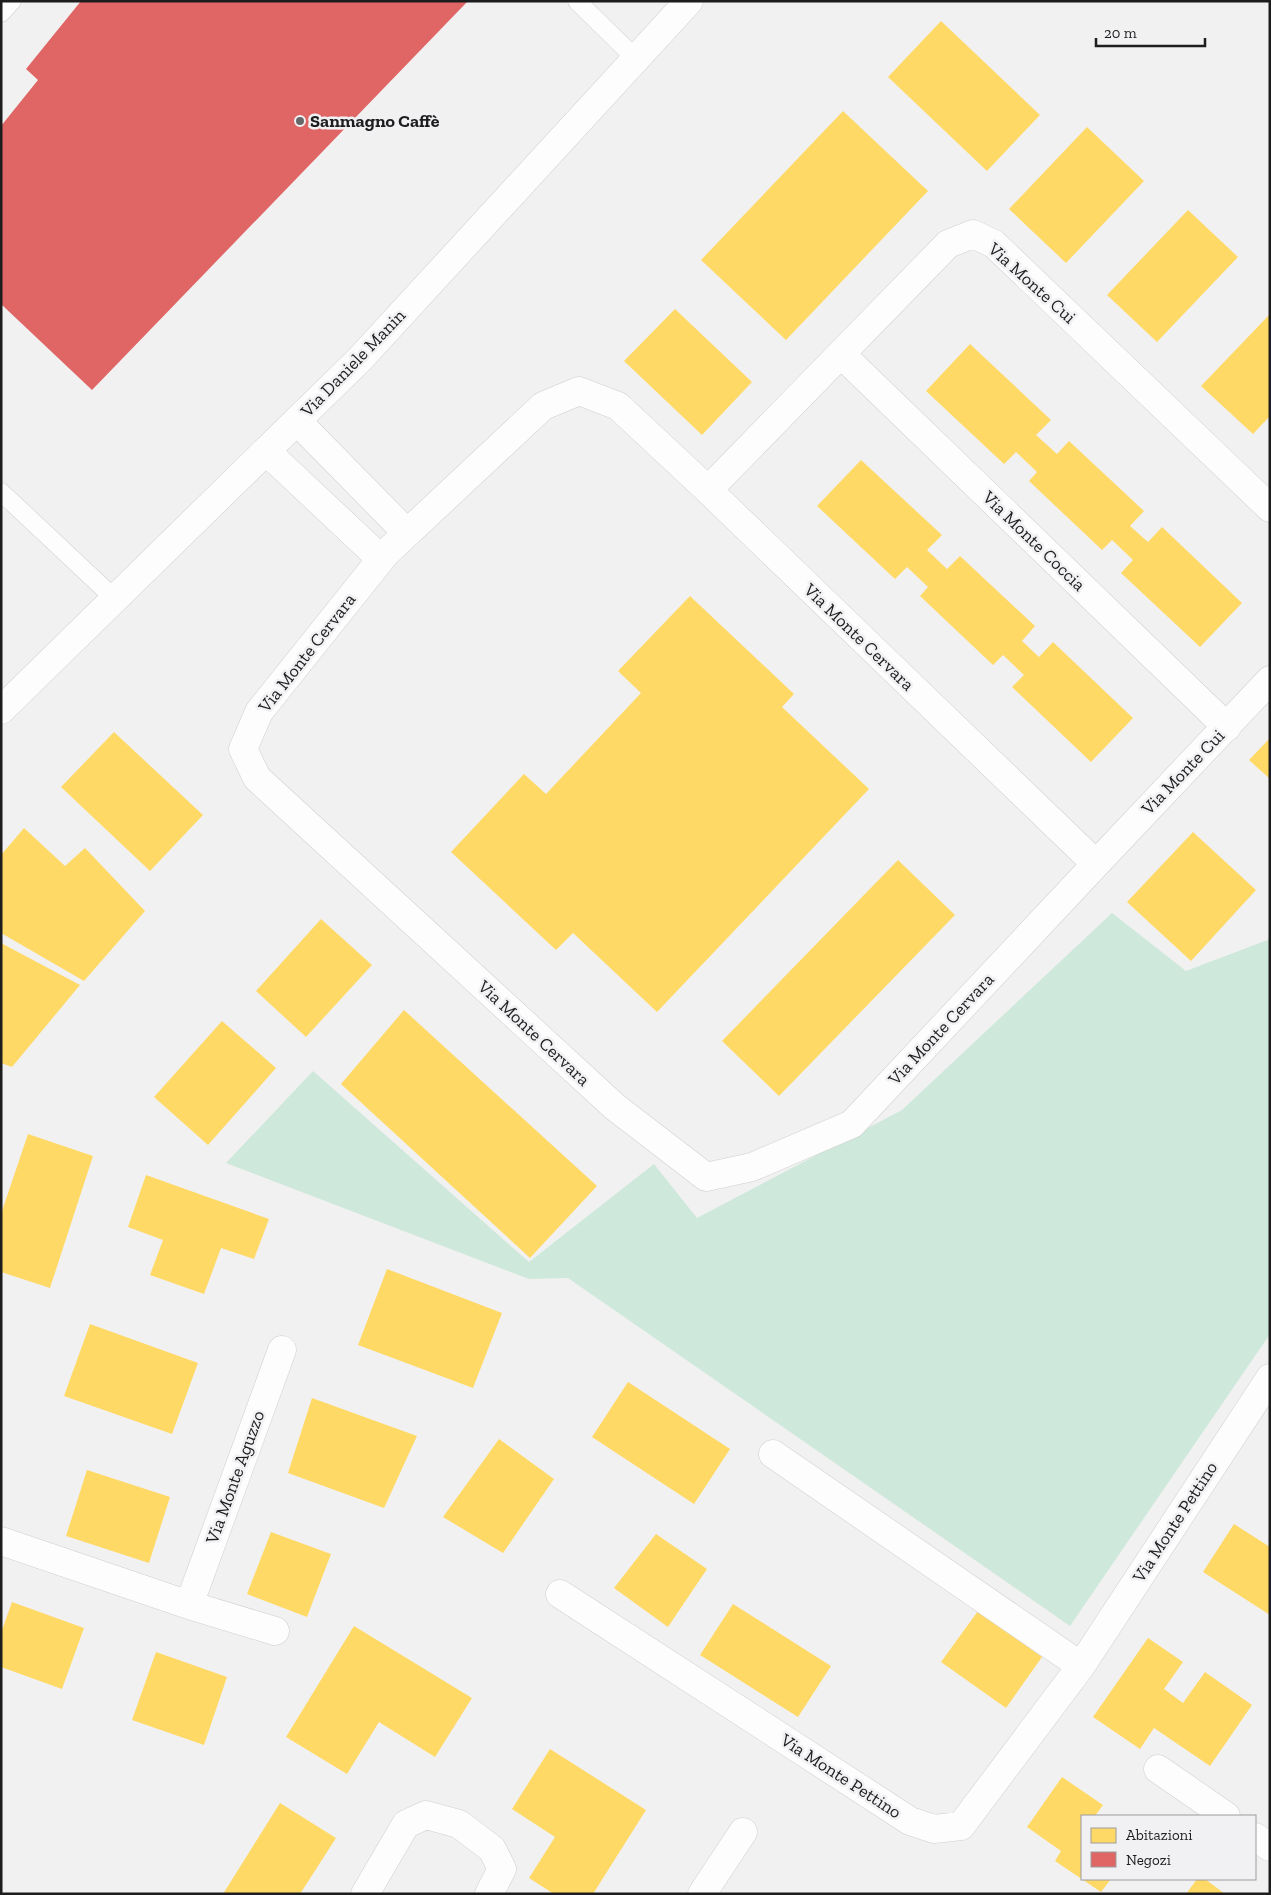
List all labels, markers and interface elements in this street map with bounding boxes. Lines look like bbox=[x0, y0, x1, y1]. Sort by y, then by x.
scale bar bbox=[1096, 15, 1205, 47]
text: 20 m bbox=[1104, 24, 1137, 42]
place label: Sanmagno Caffè bbox=[310, 110, 440, 132]
marker: Sanmagno Caffè bbox=[294, 115, 306, 127]
street label: Via Monte Cui bbox=[983, 237, 1080, 328]
street label: Via Daniele Manin bbox=[295, 304, 411, 422]
street label: Via Monte Coccia bbox=[977, 486, 1090, 596]
street label: Via Monte Cervara bbox=[798, 578, 919, 696]
street label: Via Monte Cervara bbox=[253, 589, 361, 718]
street label: Via Monte Cui bbox=[1136, 725, 1229, 820]
street label: Via Monte Cervara bbox=[883, 968, 999, 1090]
street label: Via Monte Cervara bbox=[473, 975, 595, 1091]
street label: Via Monte Aguzzo bbox=[200, 1407, 269, 1548]
street label: Via Monte Pettino bbox=[1127, 1457, 1222, 1587]
street label: Via Monte Pettino bbox=[776, 1728, 906, 1823]
legend bbox=[1081, 1815, 1256, 1880]
text: Abitazioni bbox=[1126, 1826, 1192, 1844]
text: Negozi bbox=[1126, 1851, 1171, 1869]

